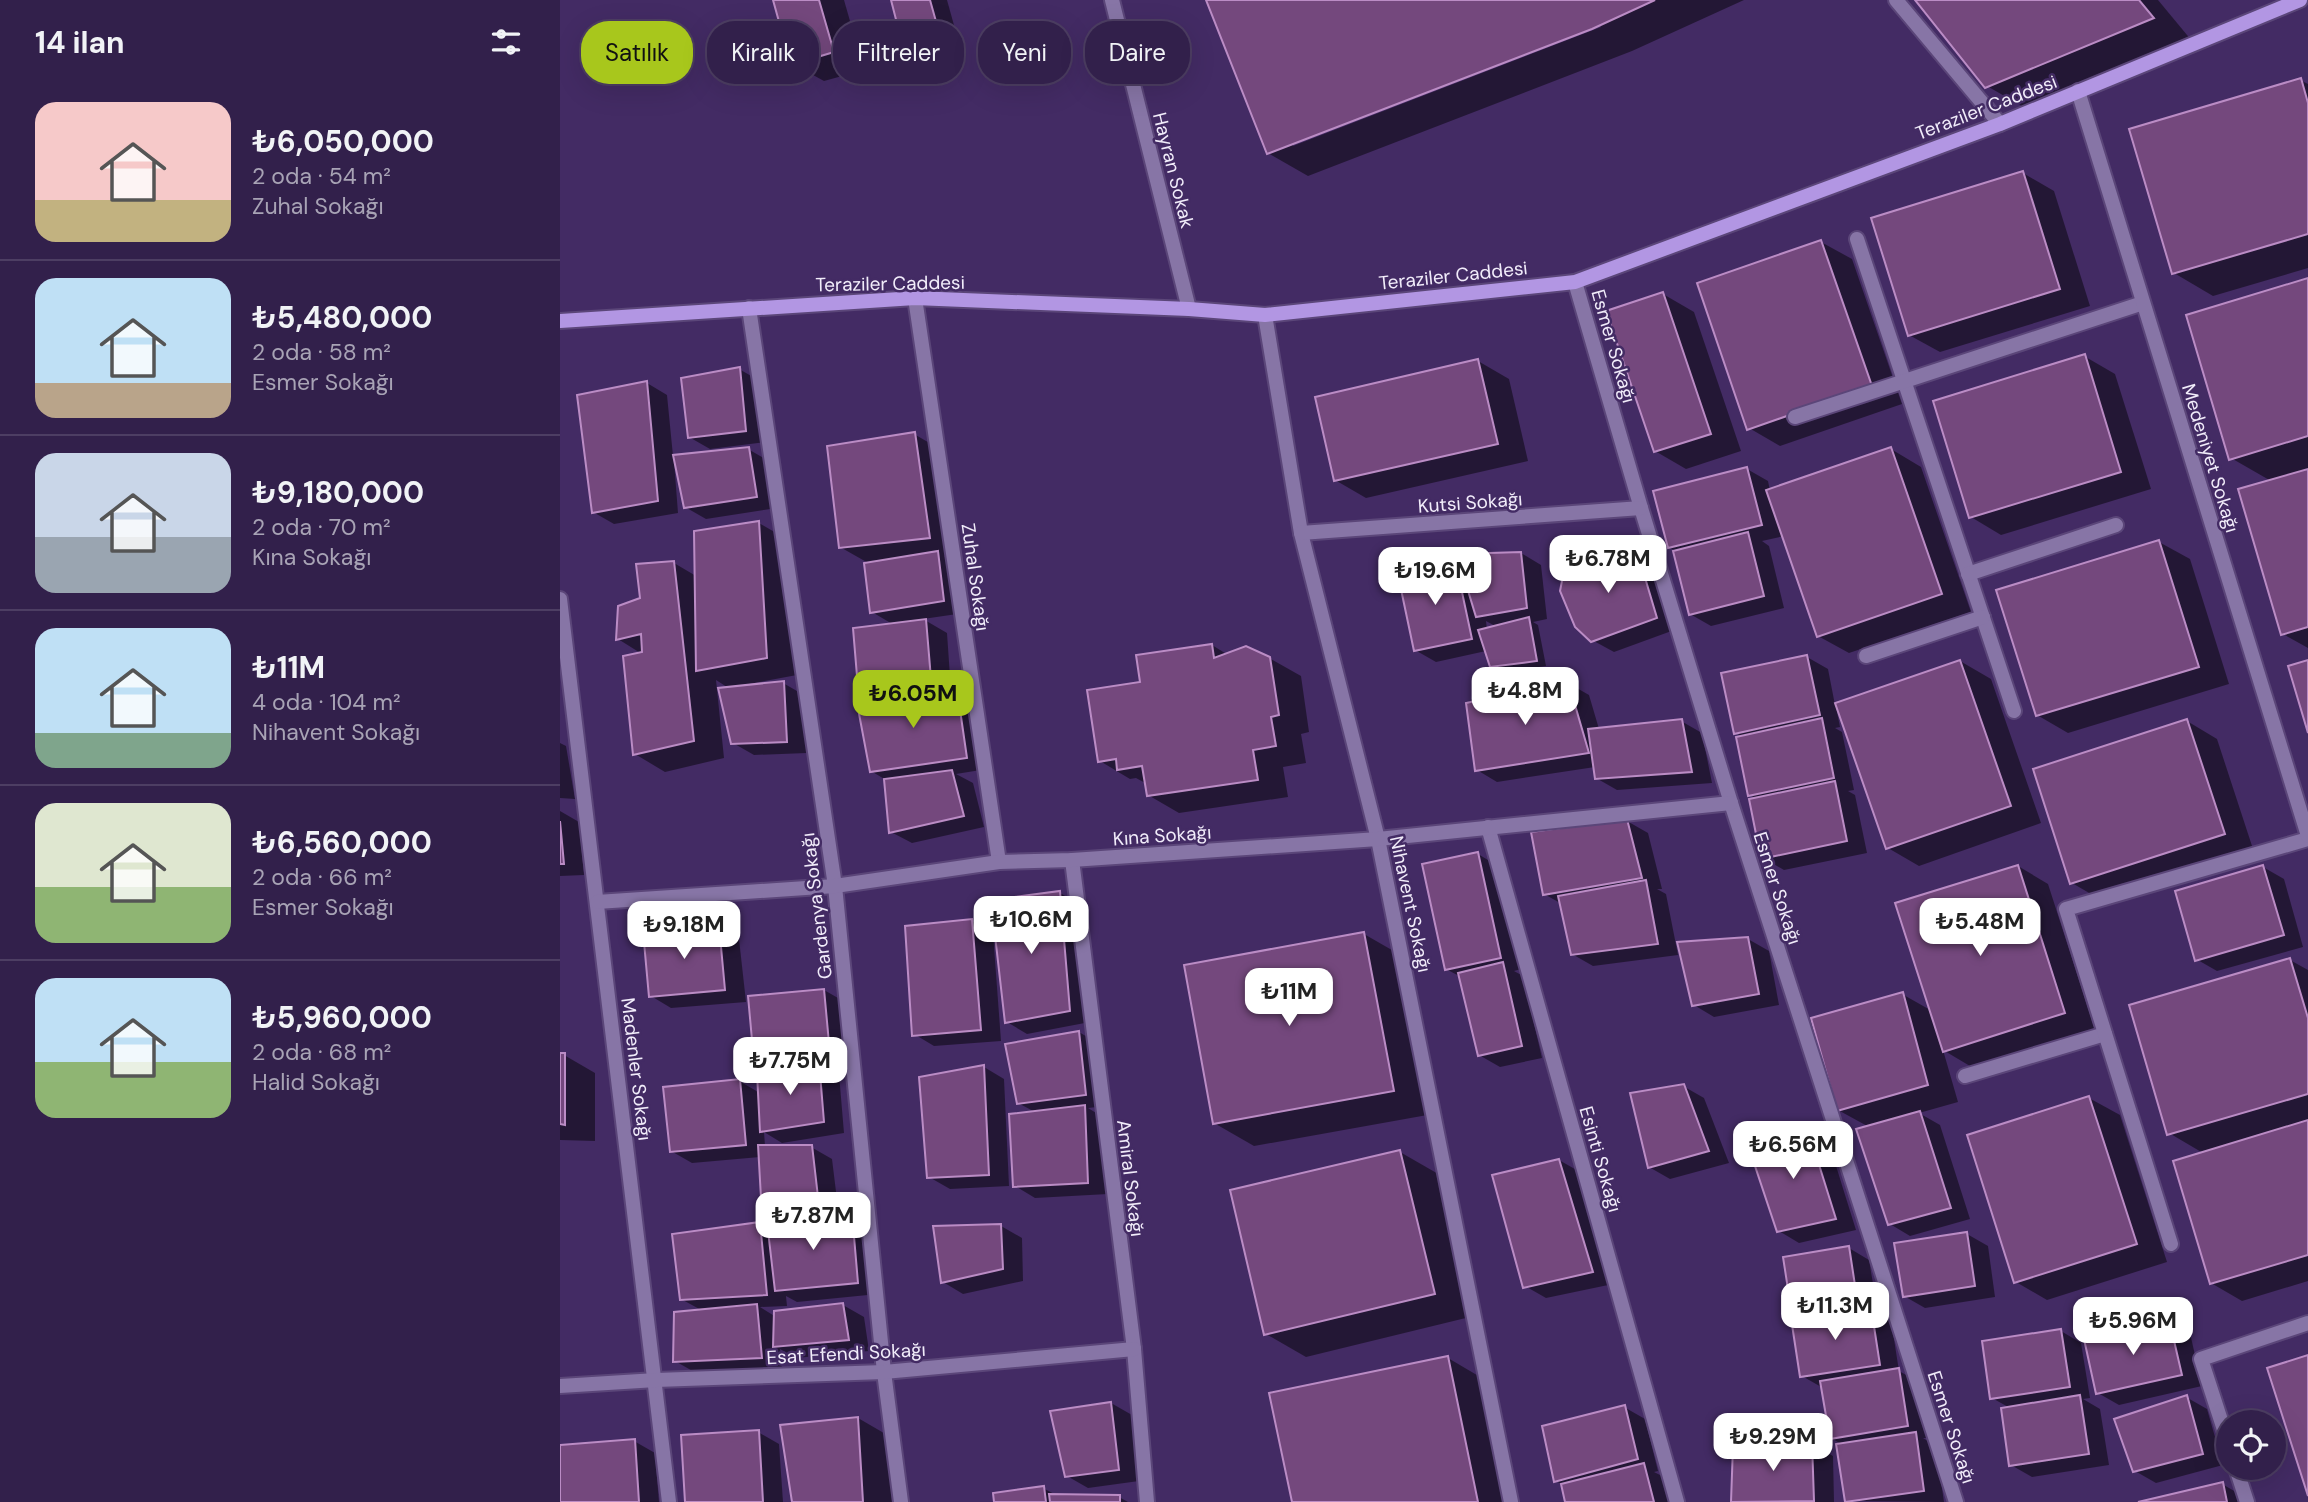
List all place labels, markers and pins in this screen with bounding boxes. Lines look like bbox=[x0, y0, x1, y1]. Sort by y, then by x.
pin: ₺6.78M bbox=[1551, 536, 1665, 595]
pin: ₺19.6M bbox=[1378, 548, 1492, 607]
pin: ₺4.8M bbox=[1476, 668, 1574, 727]
pin: ₺6.05M bbox=[856, 670, 970, 730]
pin: ₺10.6M bbox=[974, 897, 1088, 956]
pin: ₺5.48M bbox=[1923, 898, 2037, 958]
pin: ₺9.18M bbox=[627, 902, 741, 961]
pin: ₺11M bbox=[1248, 968, 1330, 1028]
pin: ₺7.75M bbox=[733, 1038, 847, 1097]
pin: ₺6.56M bbox=[1736, 1122, 1850, 1181]
pin: ₺7.87M bbox=[756, 1192, 870, 1252]
pin: ₺11.3M bbox=[1778, 1282, 1892, 1342]
pin: ₺5.96M bbox=[2076, 1298, 2190, 1357]
pin: ₺9.29M bbox=[1716, 1414, 1830, 1473]

